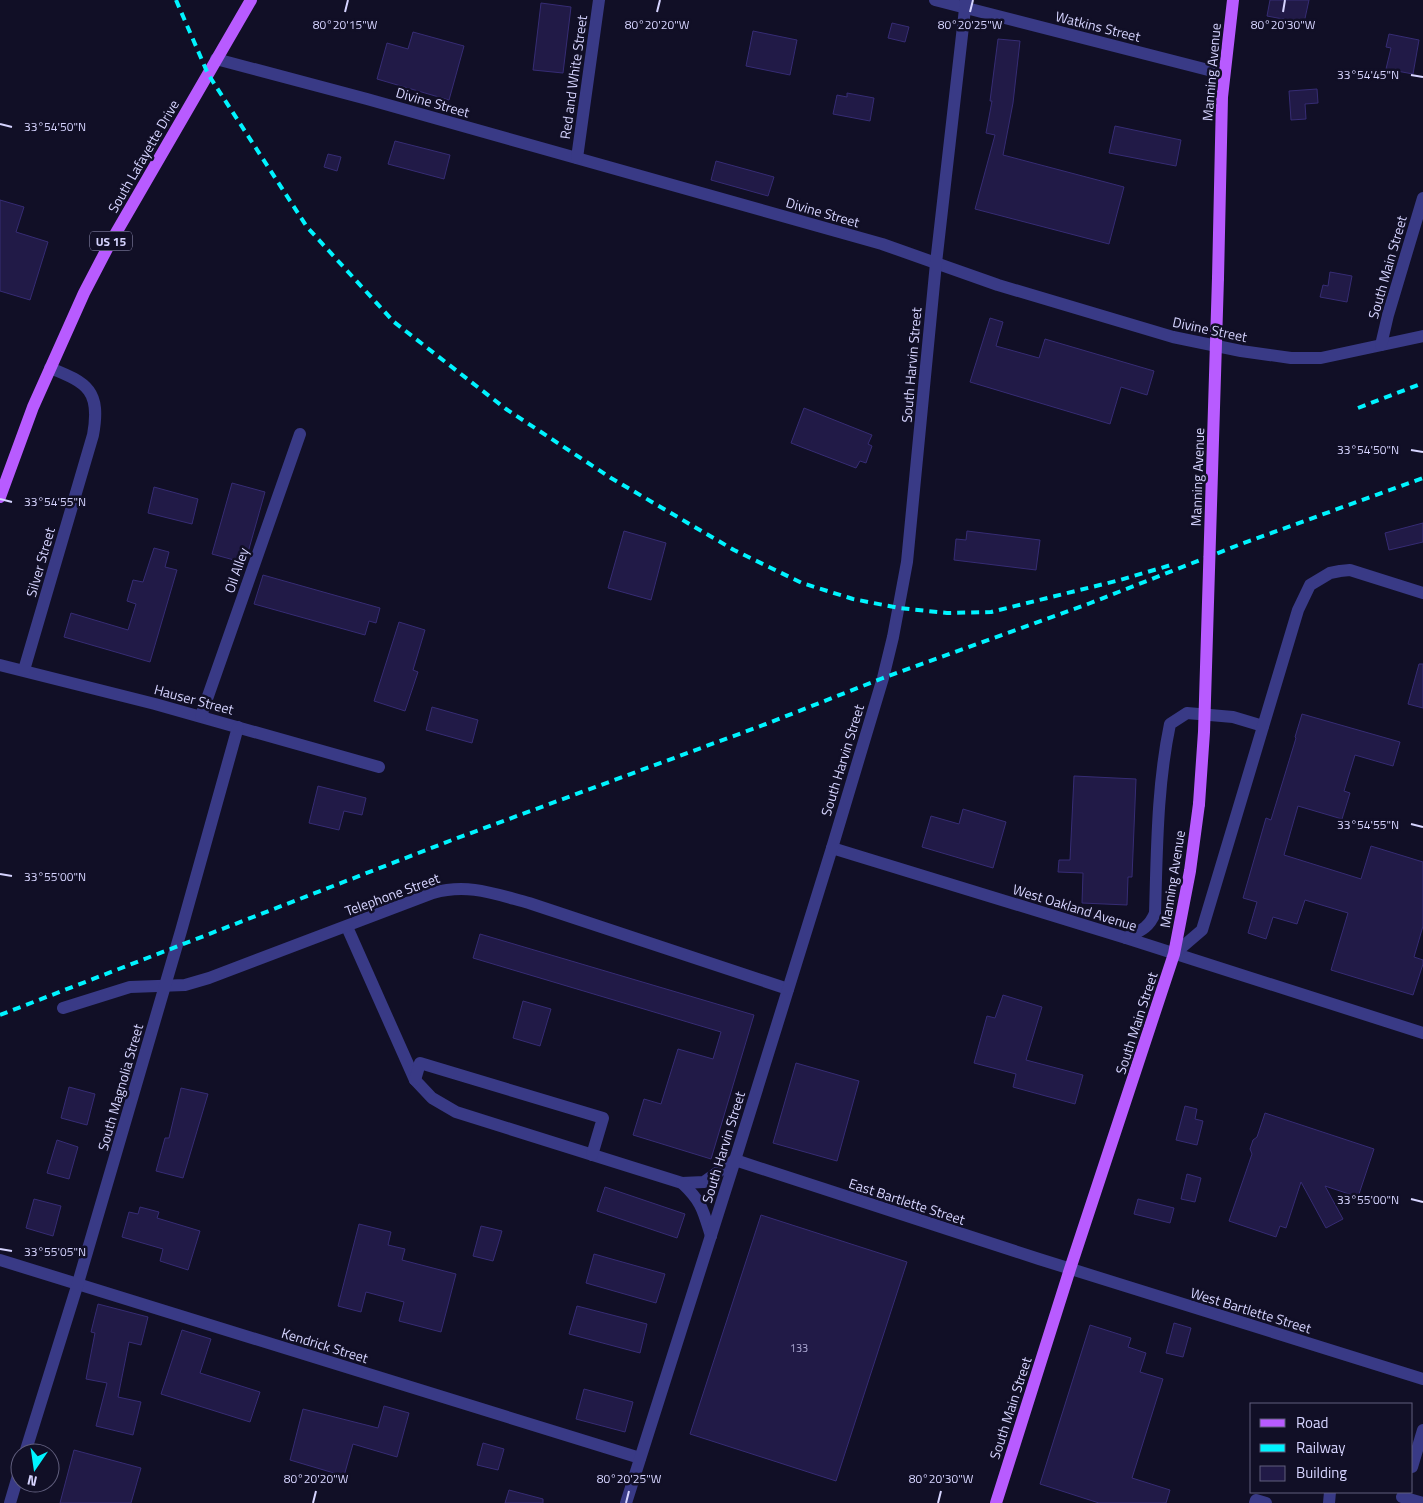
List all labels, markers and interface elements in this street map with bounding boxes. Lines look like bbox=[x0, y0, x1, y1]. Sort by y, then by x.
street label: Watkins Street bbox=[1053, 5, 1143, 47]
street label: Red and White Street bbox=[554, 13, 592, 140]
text: 80°20'15"W bbox=[313, 15, 378, 34]
text: 80°20'20"W bbox=[625, 15, 690, 34]
text: 80°20'25"W bbox=[938, 15, 1003, 34]
text: 80°20'30"W bbox=[1251, 15, 1316, 34]
street label: Manning Avenue bbox=[1196, 22, 1226, 122]
text: 33°54'45"N bbox=[1337, 65, 1399, 84]
street label: Divine Street bbox=[394, 81, 472, 123]
street label: South Lafayette Drive bbox=[102, 96, 184, 216]
text: 33°54'50"N bbox=[24, 117, 86, 136]
street label: Divine Street bbox=[784, 191, 862, 233]
street label: South Main Street bbox=[1362, 213, 1412, 321]
road number: US 15 bbox=[90, 232, 132, 250]
street label: South Harvin Street bbox=[895, 306, 927, 424]
street label: Divine Street bbox=[1171, 311, 1249, 347]
street label: Manning Avenue bbox=[1185, 427, 1209, 527]
text: 33°54'50"N bbox=[1337, 440, 1399, 459]
text: 33°54'55"N bbox=[24, 492, 86, 511]
street label: Silver Street bbox=[20, 525, 60, 599]
street label: Oil Alley bbox=[218, 544, 254, 596]
street label: Hauser Street bbox=[152, 678, 236, 720]
street label: South Harvin Street bbox=[815, 702, 869, 818]
text: 33°54'55"N bbox=[1337, 815, 1399, 834]
street label: Manning Avenue bbox=[1154, 829, 1190, 929]
text: 33°55'00"N bbox=[24, 867, 86, 886]
street label: Telephone Street bbox=[342, 867, 442, 921]
street label: West Oakland Avenue bbox=[1010, 878, 1140, 936]
street label: South Main Street bbox=[1110, 969, 1162, 1077]
street label: South Magnolia Street bbox=[92, 1021, 148, 1153]
street label: South Harvin Street bbox=[696, 1089, 750, 1205]
street label: East Bartlette Street bbox=[846, 1172, 968, 1230]
text: 33°55'00"N bbox=[1337, 1190, 1399, 1209]
text: 33°55'05"N bbox=[24, 1242, 86, 1261]
street label: West Bartlette Street bbox=[1188, 1282, 1314, 1338]
street label: Kendrick Street bbox=[279, 1322, 371, 1368]
house number: 133 bbox=[790, 1340, 808, 1356]
street label: South Main Street bbox=[984, 1354, 1036, 1462]
legend bbox=[1250, 1403, 1413, 1493]
text: Road bbox=[1296, 1411, 1328, 1434]
text: Railway bbox=[1296, 1436, 1346, 1459]
north arrow bbox=[10, 1443, 60, 1493]
text: Building bbox=[1296, 1461, 1347, 1484]
text: 80°20'20"W bbox=[284, 1469, 349, 1488]
text: 80°20'25"W bbox=[597, 1469, 662, 1488]
text: 80°20'30"W bbox=[909, 1469, 974, 1488]
text: N bbox=[25, 1470, 39, 1492]

